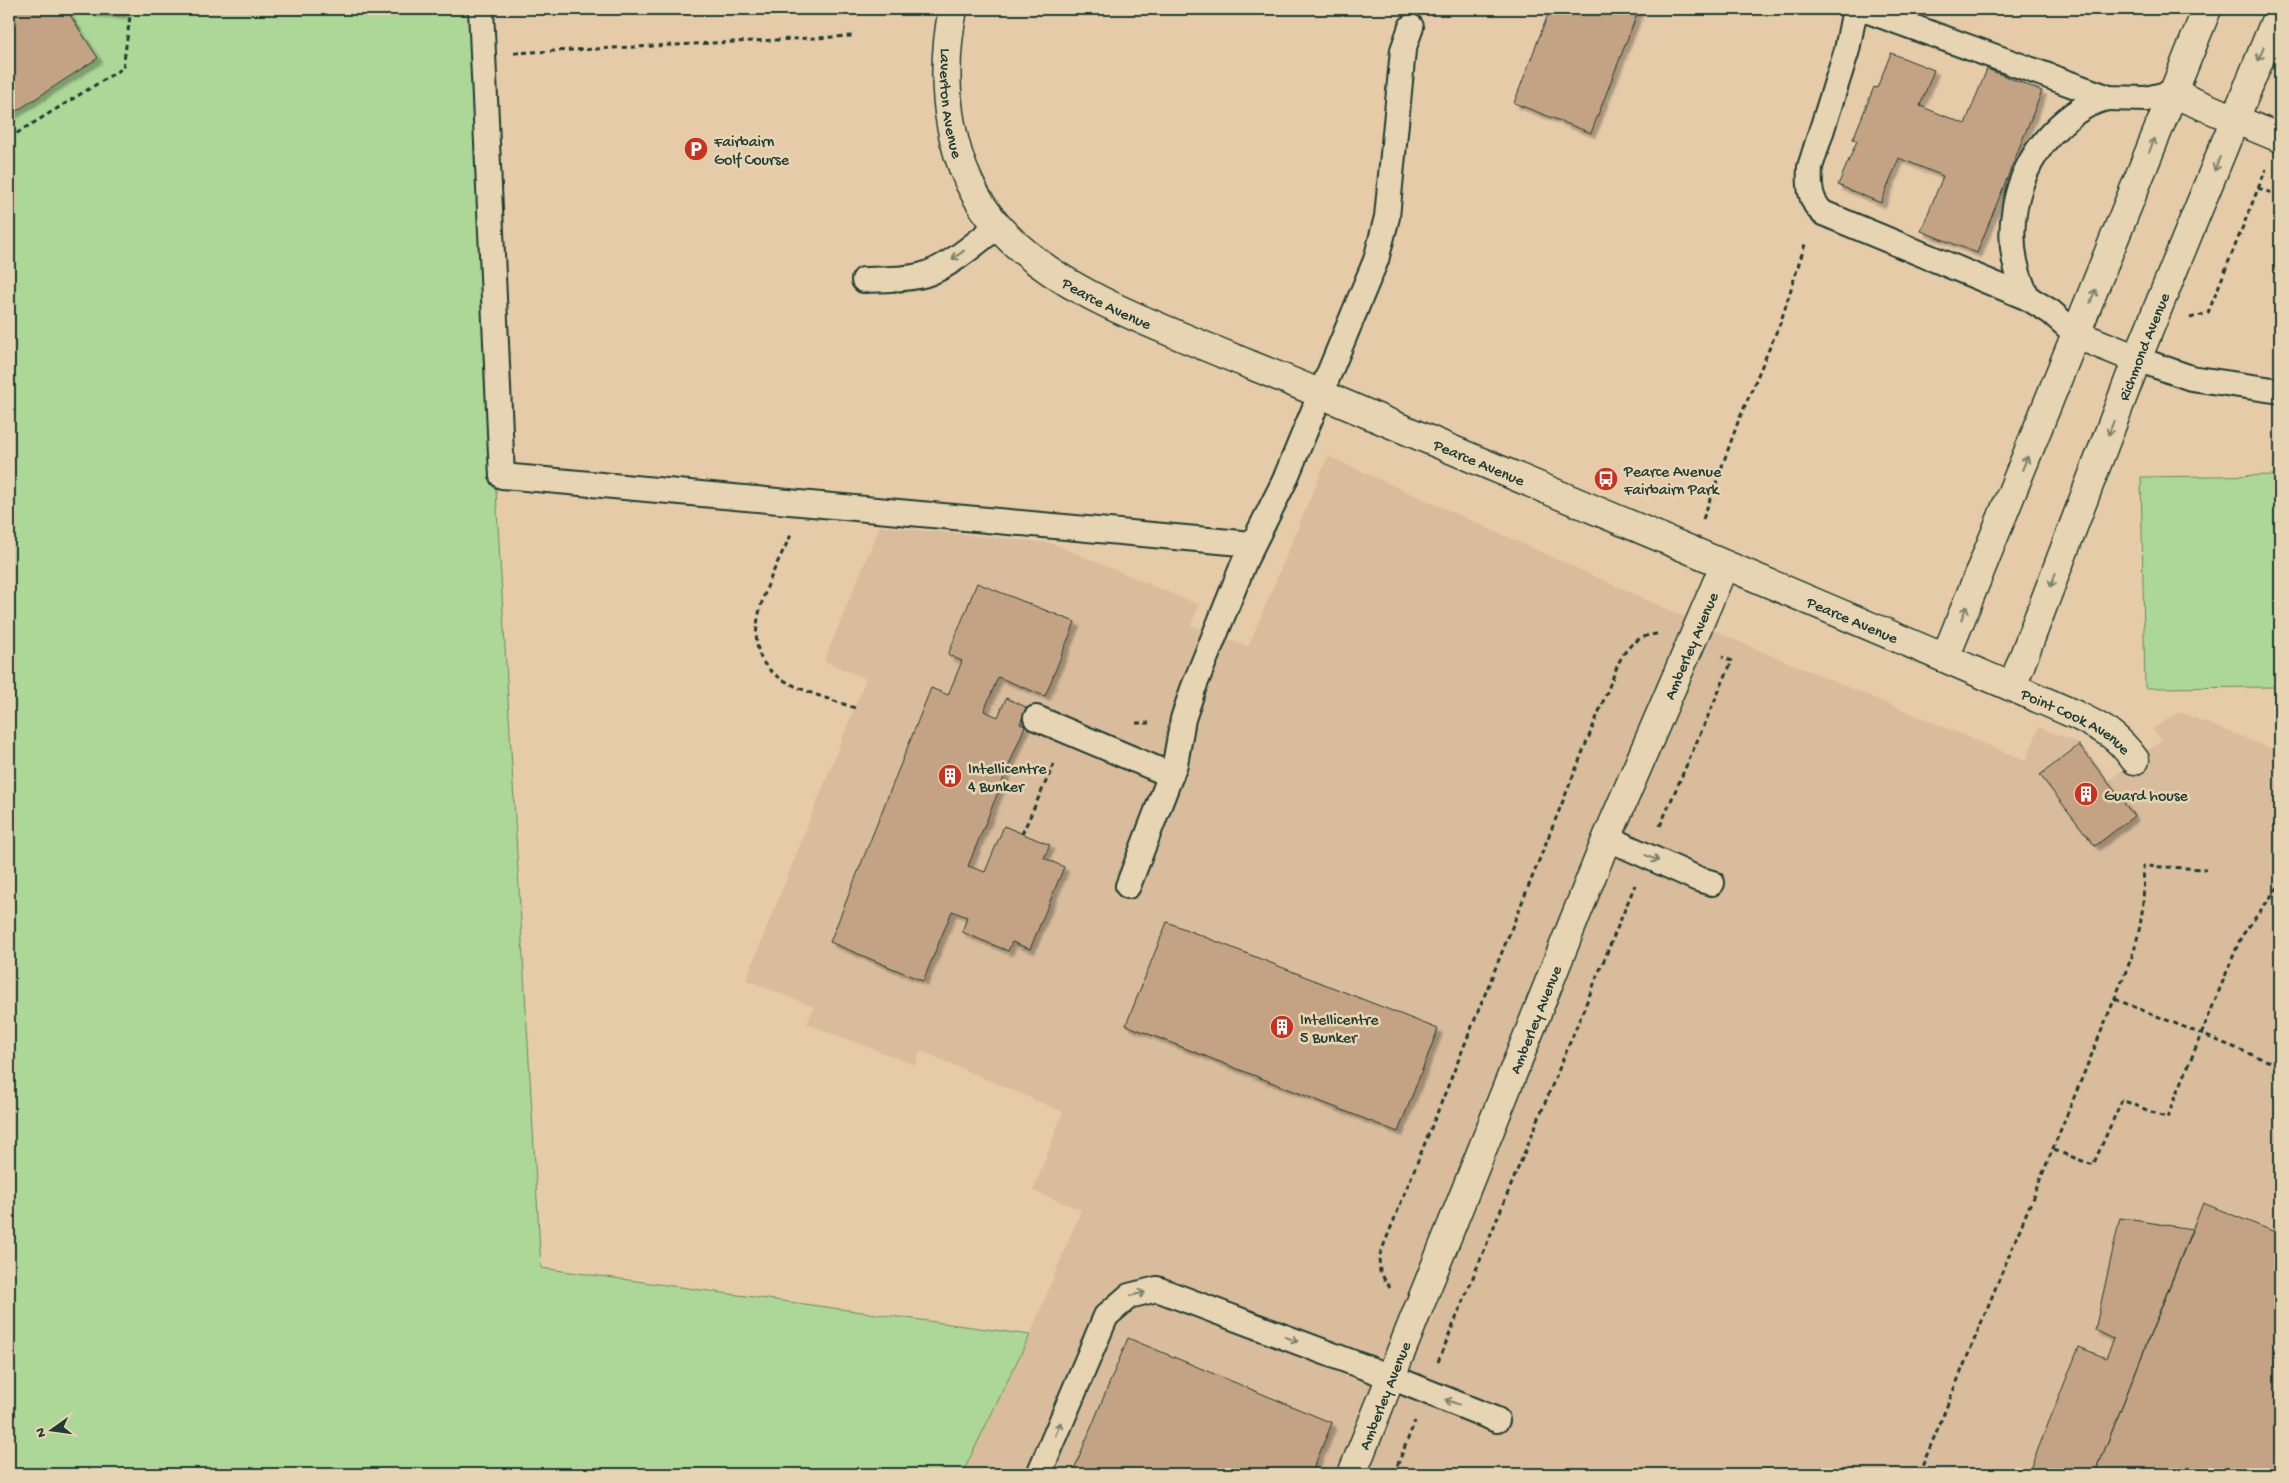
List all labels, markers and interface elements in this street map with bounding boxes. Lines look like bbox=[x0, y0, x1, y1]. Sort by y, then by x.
one-way arrow bbox=[2256, 46, 2266, 61]
street label: Laverton Avenue bbox=[933, 48, 965, 162]
place label: Fairbairn Golf Course bbox=[713, 134, 790, 171]
parking icon: Fairbairn Golf Course bbox=[683, 136, 709, 162]
one-way arrow bbox=[2148, 137, 2157, 153]
one-way arrow bbox=[2211, 156, 2221, 171]
one-way arrow bbox=[952, 250, 966, 260]
street label: Pearce Avenue bbox=[1057, 275, 1154, 336]
one-way arrow bbox=[2088, 289, 2098, 304]
street label: Richmond Avenue bbox=[2116, 290, 2176, 404]
one-way arrow bbox=[2106, 420, 2115, 436]
street label: Pearce Avenue bbox=[1429, 436, 1527, 492]
one-way arrow bbox=[2021, 456, 2030, 471]
place label: Pearce Avenue Fairbairn Park bbox=[1623, 464, 1722, 501]
bus stop icon: Pearce Avenue Fairbairn Park bbox=[1593, 466, 1619, 492]
one-way arrow bbox=[2048, 572, 2057, 587]
street label: Amberley Avenue bbox=[1662, 590, 1725, 703]
street label: Pearce Avenue bbox=[1802, 594, 1901, 650]
one-way arrow bbox=[1959, 606, 1969, 621]
street label: Point Cook Avenue bbox=[2016, 686, 2133, 760]
place label: Intellicentre 4 Bunker bbox=[968, 761, 1047, 798]
building icon: Intellicentre 4 Bunker bbox=[937, 763, 963, 789]
building icon: Guard house bbox=[2073, 781, 2099, 807]
place label: Guard house bbox=[2104, 788, 2189, 807]
one-way arrow bbox=[1644, 854, 1659, 864]
street label: Amberley Avenue bbox=[1507, 963, 1568, 1077]
place label: Intellicentre 5 Bunker bbox=[1300, 1012, 1379, 1049]
building icon: Intellicentre 5 Bunker bbox=[1269, 1014, 1295, 1040]
one-way arrow bbox=[1129, 1289, 1145, 1298]
one-way arrow bbox=[1283, 1335, 1298, 1344]
street label: Amberley Avenue bbox=[1357, 1339, 1417, 1453]
one-way arrow bbox=[1444, 1397, 1460, 1406]
north arrow bbox=[28, 1406, 78, 1456]
one-way arrow bbox=[1054, 1422, 1063, 1437]
text: N bbox=[32, 1426, 51, 1439]

